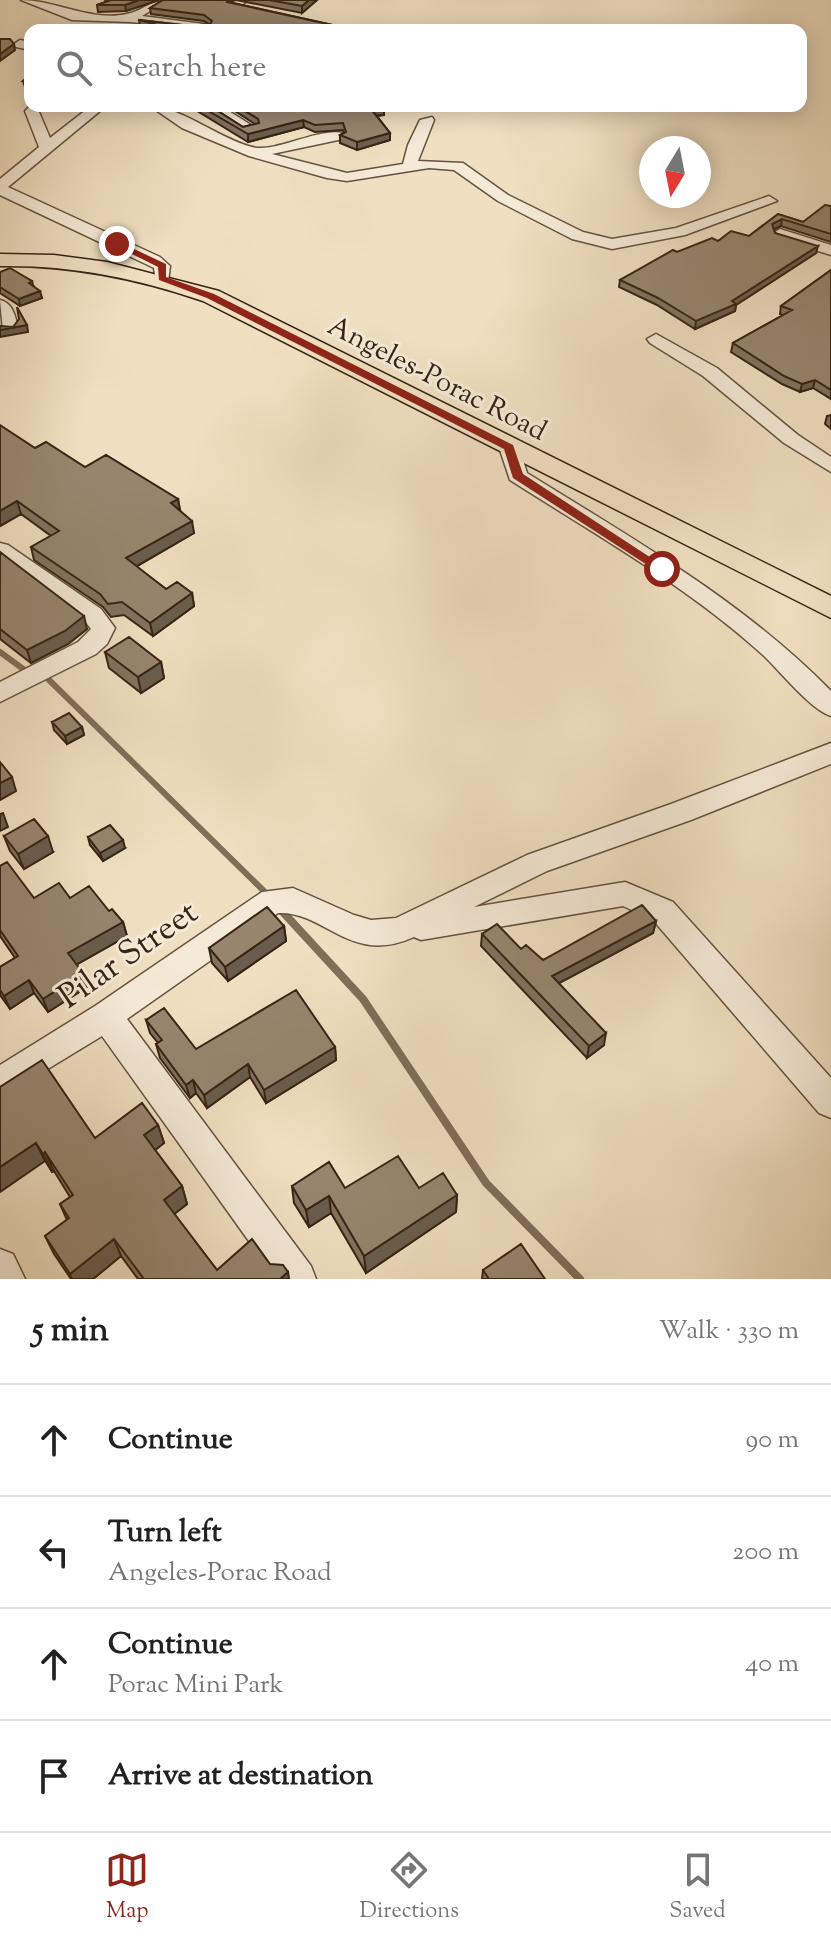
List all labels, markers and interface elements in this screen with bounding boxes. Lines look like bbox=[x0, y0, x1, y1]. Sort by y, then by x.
search box bbox=[24, 24, 807, 112]
icon: search bbox=[52, 46, 96, 90]
text: Search here bbox=[116, 47, 266, 90]
north arrow bbox=[639, 136, 711, 208]
route end bbox=[99, 226, 135, 262]
street label: Angeles-Porac Road bbox=[320, 307, 553, 452]
route start bbox=[644, 551, 680, 587]
street label: Pilar Street bbox=[49, 889, 209, 1022]
text: 5 min bbox=[32, 1307, 109, 1356]
text: Walk · 330 m bbox=[659, 1313, 799, 1350]
icon: ahead bbox=[32, 1418, 76, 1462]
text: Continue bbox=[108, 1419, 233, 1462]
text: 90 m bbox=[746, 1422, 799, 1459]
text: Turn left bbox=[108, 1512, 222, 1555]
icon: left bbox=[32, 1530, 76, 1574]
text: 200 m bbox=[732, 1534, 799, 1571]
text: Angeles-Porac Road bbox=[108, 1555, 332, 1592]
text: Continue bbox=[108, 1624, 233, 1667]
icon: ahead bbox=[32, 1642, 76, 1686]
text: 40 m bbox=[745, 1646, 799, 1683]
text: Porac Mini Park bbox=[108, 1667, 284, 1704]
icon: arrive bbox=[32, 1754, 76, 1798]
text: Arrive at destination bbox=[108, 1755, 373, 1798]
tab: Map bbox=[105, 1848, 149, 1928]
tab: Directions bbox=[360, 1848, 459, 1928]
tab: Saved bbox=[669, 1848, 726, 1928]

